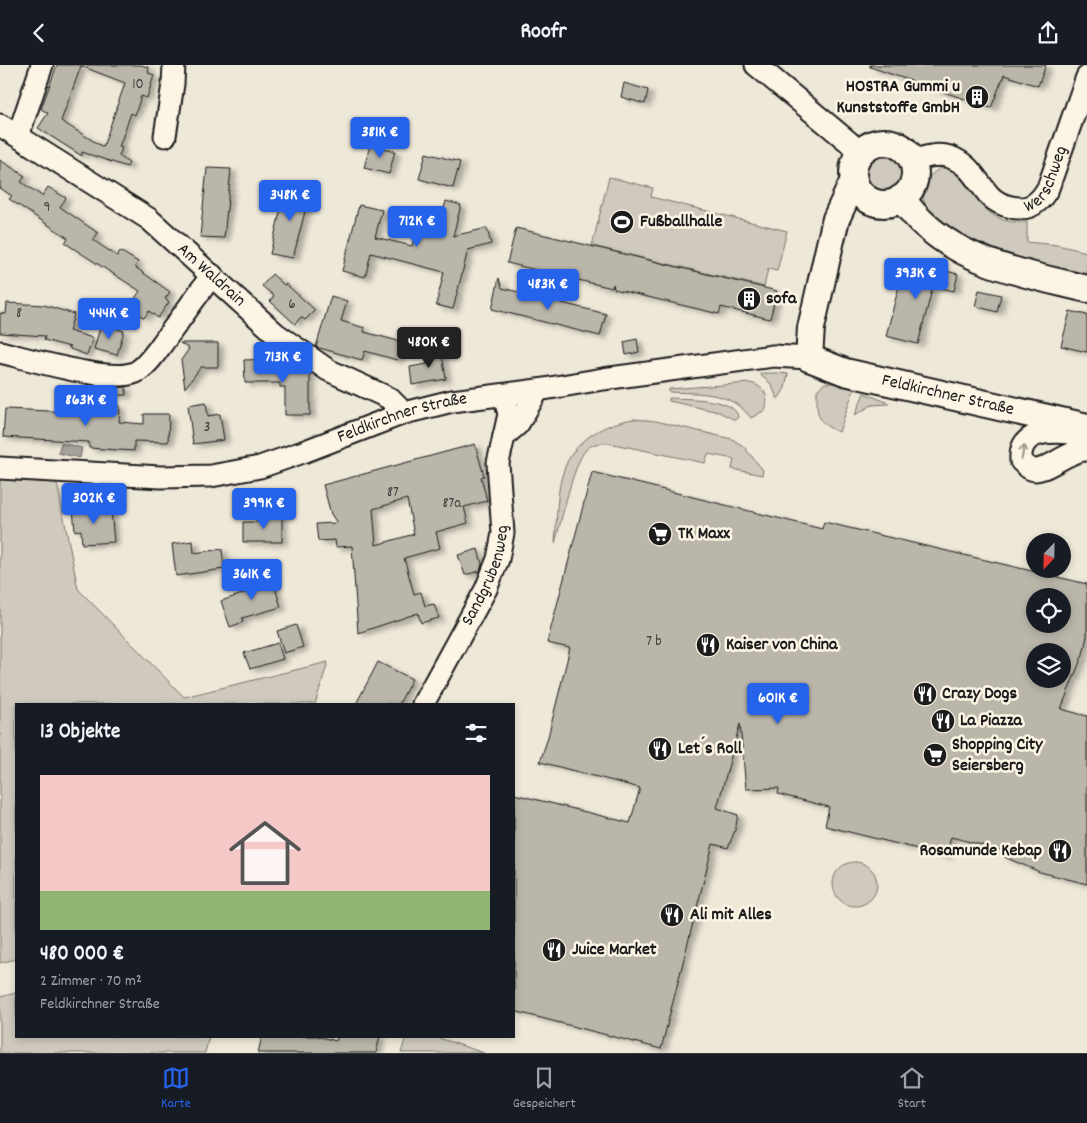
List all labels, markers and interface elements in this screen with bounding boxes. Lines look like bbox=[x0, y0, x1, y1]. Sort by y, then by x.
text: Roofr bbox=[520, 17, 567, 48]
icon: back bbox=[25, 19, 53, 47]
icon: share bbox=[1034, 19, 1062, 47]
house number: 10 bbox=[132, 74, 144, 96]
place label: HOSTRA Gummi u Kunststoffe GmbH bbox=[836, 75, 960, 121]
building icon: HOSTRA Gummi u Kunststoffe GmbH bbox=[964, 84, 990, 110]
pin: 381K € bbox=[339, 117, 421, 159]
text: 381K € bbox=[361, 121, 399, 144]
street label: Werschweg bbox=[1020, 142, 1074, 220]
pin: 348K € bbox=[249, 179, 331, 222]
text: 348K € bbox=[270, 184, 310, 207]
house number: 9 bbox=[44, 197, 50, 219]
pin: 712K € bbox=[376, 205, 458, 248]
sports icon: Fußballhalle bbox=[609, 209, 635, 235]
text: 712K € bbox=[399, 210, 435, 233]
place label: Fußballhalle bbox=[640, 210, 722, 235]
street label: Am Waldrain bbox=[171, 238, 251, 313]
pin: 393K € bbox=[875, 257, 957, 300]
text: 393K € bbox=[895, 262, 937, 285]
pin: 483K € bbox=[507, 269, 589, 311]
text: 483K € bbox=[528, 273, 568, 296]
building icon: sofa bbox=[736, 286, 762, 312]
place label: sofa bbox=[766, 287, 797, 312]
house number: 6 bbox=[288, 294, 296, 316]
pin: 444K € bbox=[68, 297, 150, 340]
text: 444K € bbox=[89, 302, 129, 325]
house number: 8 bbox=[16, 303, 22, 325]
pin: 480K € bbox=[388, 327, 470, 369]
text: 480K € bbox=[408, 331, 450, 354]
pin: 713K € bbox=[242, 341, 324, 384]
text: 713K € bbox=[265, 346, 301, 369]
street label: Feldkirchner Straße bbox=[879, 368, 1016, 423]
pin: 863K € bbox=[45, 385, 127, 427]
street label: Feldkirchner Straße bbox=[334, 387, 469, 450]
text: 863K € bbox=[65, 389, 107, 412]
house number: 3 bbox=[204, 417, 210, 439]
one-way arrow bbox=[1018, 444, 1028, 460]
house number: 87 bbox=[387, 482, 399, 504]
pin: 302K € bbox=[53, 483, 135, 525]
text: 302K € bbox=[73, 487, 115, 510]
pin: 399K € bbox=[223, 487, 305, 530]
text: 399K € bbox=[243, 492, 285, 515]
house number: 87a bbox=[443, 493, 462, 515]
supermarket icon: TK Maxx bbox=[647, 521, 673, 547]
place label: TK Maxx bbox=[678, 522, 730, 547]
street label: Sandgrubenweg bbox=[456, 524, 515, 631]
north arrow bbox=[1026, 533, 1071, 577]
map controls bbox=[1026, 533, 1071, 688]
pin: 361K € bbox=[211, 559, 293, 601]
text: 361K € bbox=[233, 563, 271, 586]
button: locate bbox=[1026, 588, 1071, 633]
house number: 7 b bbox=[646, 631, 662, 653]
restaurant icon: Kaiser von China bbox=[695, 632, 721, 658]
place label: Kaiser von China bbox=[726, 633, 838, 658]
button: layers bbox=[1026, 643, 1071, 688]
restaurant icon: Crazy Dogs bbox=[912, 681, 938, 707]
place label: Crazy Dogs bbox=[942, 682, 1017, 707]
pin: 601K € bbox=[737, 683, 819, 725]
text: 601K € bbox=[758, 687, 798, 710]
restaurant icon: La Piazza bbox=[930, 708, 956, 734]
place label: La Piazza bbox=[960, 709, 1023, 734]
text: 13 Objekte bbox=[40, 718, 120, 748]
icon: filters bbox=[462, 719, 490, 747]
place label: Shopping City Seiersberg bbox=[952, 733, 1043, 779]
restaurant icon: Let ́s Roll bbox=[647, 736, 673, 762]
place label: Let ́s Roll bbox=[678, 736, 743, 762]
supermarket icon: Shopping City Seiersberg bbox=[922, 742, 948, 768]
icon: home bbox=[220, 808, 310, 898]
restaurant icon: Rosamunde Kebap bbox=[1047, 838, 1073, 864]
place label: Rosamunde Kebap bbox=[920, 839, 1042, 864]
restaurant icon: Ali mit Alles bbox=[659, 902, 685, 928]
place label: Ali mit Alles bbox=[690, 903, 772, 928]
restaurant icon: Juice Market bbox=[541, 937, 567, 963]
place label: Juice Market bbox=[572, 938, 657, 963]
text: 480 000 € bbox=[40, 940, 124, 970]
text: 2 Zimmer · 70 m² bbox=[40, 970, 142, 993]
text: Feldkirchner Straße bbox=[40, 993, 160, 1016]
tab: Karte bbox=[161, 1064, 191, 1114]
tab: Gespeichert bbox=[513, 1064, 576, 1114]
tab: Start bbox=[898, 1064, 926, 1114]

